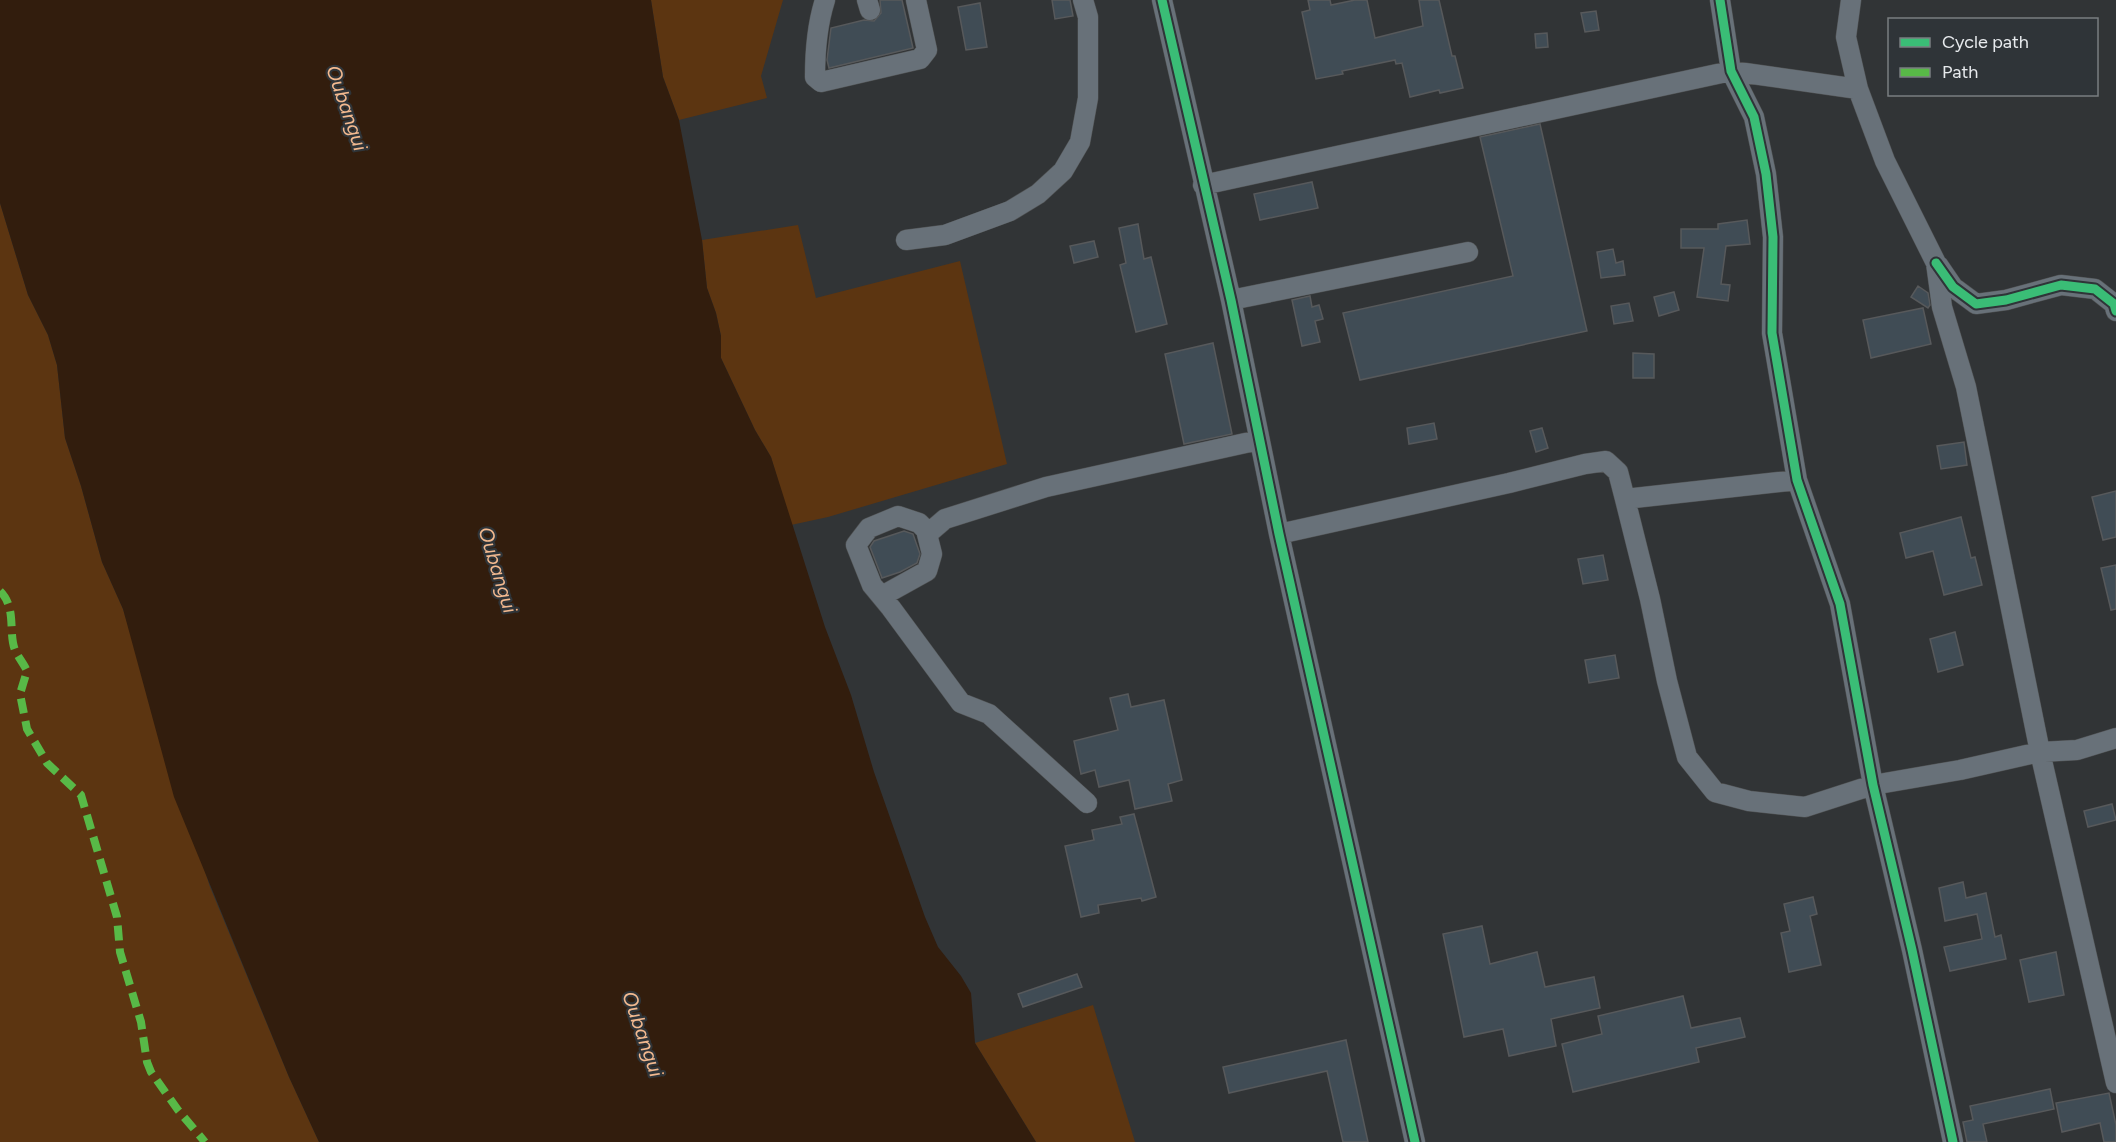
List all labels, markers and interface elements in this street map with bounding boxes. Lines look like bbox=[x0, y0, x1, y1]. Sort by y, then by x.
legend bbox=[1888, 18, 2098, 96]
text: Cycle path bbox=[1942, 31, 2029, 53]
text: Path bbox=[1942, 61, 1978, 83]
water label: Oubangui bbox=[321, 62, 373, 154]
water label: Oubangui bbox=[474, 524, 523, 616]
water label: Oubangui bbox=[617, 988, 669, 1080]

